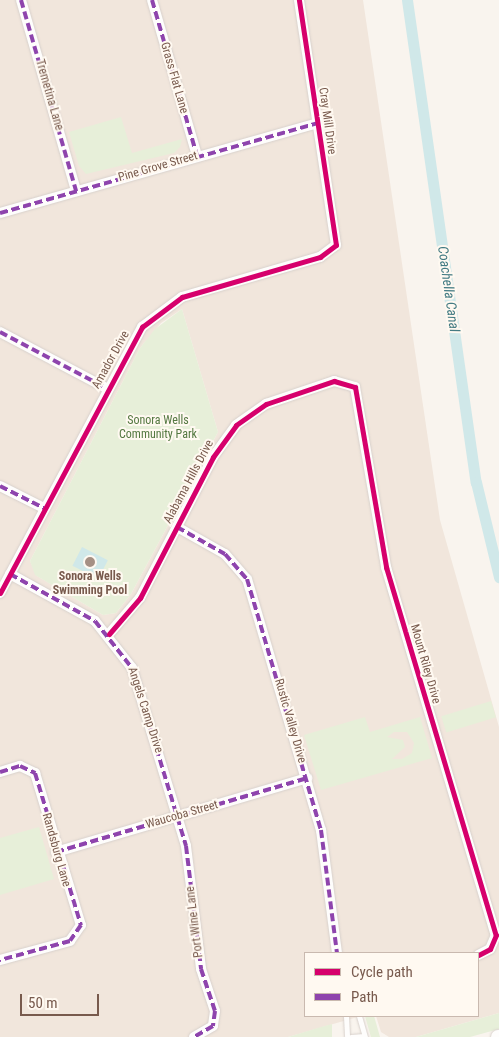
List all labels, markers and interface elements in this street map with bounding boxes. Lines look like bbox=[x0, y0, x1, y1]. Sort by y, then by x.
street label: Grass Flat Lane bbox=[157, 41, 191, 115]
street label: Tremetina Lane bbox=[32, 58, 66, 132]
street label: Cray Mill Drive bbox=[315, 86, 339, 156]
street label: Pine Grove Street bbox=[117, 149, 199, 185]
water label: Coachella Canal bbox=[435, 245, 463, 333]
street label: Amador Drive bbox=[89, 329, 133, 391]
park label: Sonora Wells Community Park bbox=[119, 414, 197, 442]
street label: Alabama Hills Drive bbox=[161, 438, 217, 526]
marker: Sonora Wells Swimming Pool bbox=[84, 556, 96, 568]
place label: Sonora Wells Swimming Pool bbox=[53, 570, 127, 598]
street label: Mount Riley Drive bbox=[407, 623, 443, 705]
street label: Angels Camp Drive bbox=[124, 665, 166, 755]
street label: Rustic Valley Drive bbox=[271, 677, 309, 765]
street label: Waucoba Street bbox=[144, 798, 220, 832]
street label: Randsburg Lane bbox=[39, 811, 73, 889]
street label: Port Wine Lane bbox=[183, 885, 207, 959]
legend bbox=[304, 952, 479, 1017]
text: Cycle path bbox=[351, 963, 413, 981]
scale bar bbox=[22, 984, 101, 1016]
text: Path bbox=[351, 988, 378, 1006]
text: 50 m bbox=[28, 994, 58, 1012]

